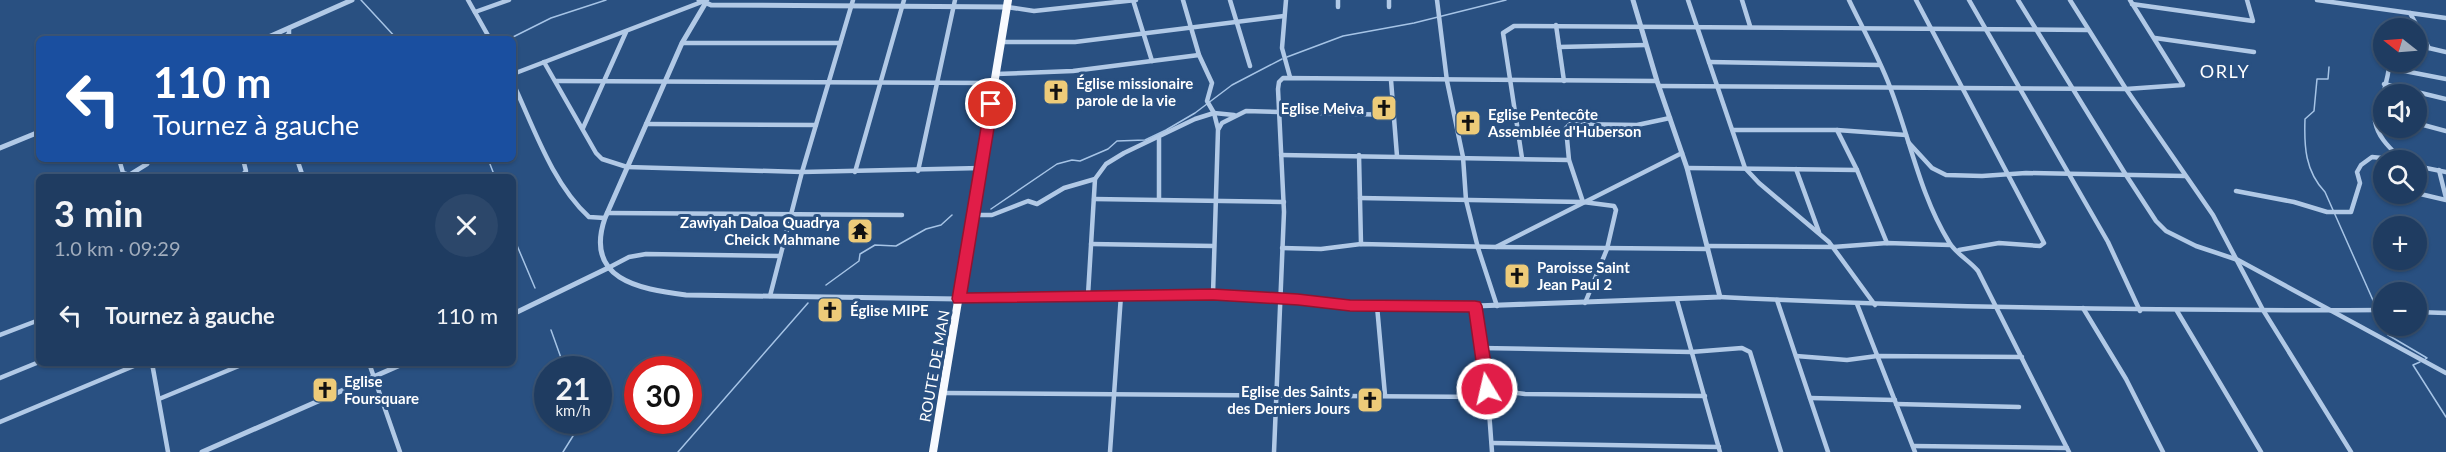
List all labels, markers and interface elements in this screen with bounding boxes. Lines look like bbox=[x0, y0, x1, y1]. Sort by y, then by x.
north arrow bbox=[2373, 18, 2427, 72]
map controls bbox=[2373, 18, 2427, 336]
text: 110 m bbox=[153, 57, 271, 107]
icon: left bbox=[54, 60, 132, 138]
district label: ORLY bbox=[2200, 60, 2250, 82]
place label: Église missionaire parole de la vie bbox=[1076, 74, 1193, 109]
church icon: Église missionaire parole de la vie bbox=[1041, 77, 1071, 107]
pin bbox=[965, 78, 1016, 129]
button: sound bbox=[2373, 84, 2427, 138]
icon: arrive bbox=[974, 87, 1007, 120]
church icon: Eglise Meiva bbox=[1369, 93, 1399, 123]
place label: Eglise Meiva bbox=[1281, 99, 1364, 117]
place label: Eglise Pentecôte Assemblée d'Huberson bbox=[1487, 105, 1641, 140]
text: Tournez à gauche bbox=[153, 108, 359, 141]
church icon: Eglise Pentecôte Assemblée d'Huberson bbox=[1453, 108, 1483, 138]
button: search bbox=[2373, 150, 2427, 204]
text: 3 min bbox=[54, 191, 143, 235]
button: close bbox=[435, 194, 498, 257]
place label: Zawiyah Daloa Quadrya Cheick Mahmane bbox=[680, 213, 840, 248]
temple icon: Zawiyah Daloa Quadrya Cheick Mahmane bbox=[845, 216, 875, 246]
button: + bbox=[2373, 216, 2427, 270]
text: 1.0 km · 09:29 bbox=[54, 236, 181, 260]
place label: Paroisse Saint Jean Paul 2 bbox=[1537, 258, 1630, 293]
church icon: Paroisse Saint Jean Paul 2 bbox=[1502, 261, 1532, 291]
button: − bbox=[2373, 282, 2427, 336]
church icon: Église MIPE bbox=[815, 295, 845, 325]
icon: left bbox=[54, 299, 87, 332]
place label: Église MIPE bbox=[850, 301, 929, 319]
text: Tournez à gauche bbox=[105, 302, 275, 329]
text: 110 m bbox=[436, 302, 498, 329]
street label: ROUTE DE MAN bbox=[915, 309, 953, 423]
speed limit sign: 30 bbox=[624, 356, 702, 434]
position arrow bbox=[1455, 357, 1519, 421]
text: 21 bbox=[556, 370, 590, 406]
place label: Eglise Foursquare bbox=[344, 372, 419, 407]
church icon: Eglise Foursquare bbox=[310, 375, 340, 405]
place label: Eglise des Saints des Derniers Jours bbox=[1227, 382, 1350, 417]
church icon: Eglise des Saints des Derniers Jours bbox=[1355, 385, 1385, 415]
text: km/h bbox=[555, 401, 591, 419]

